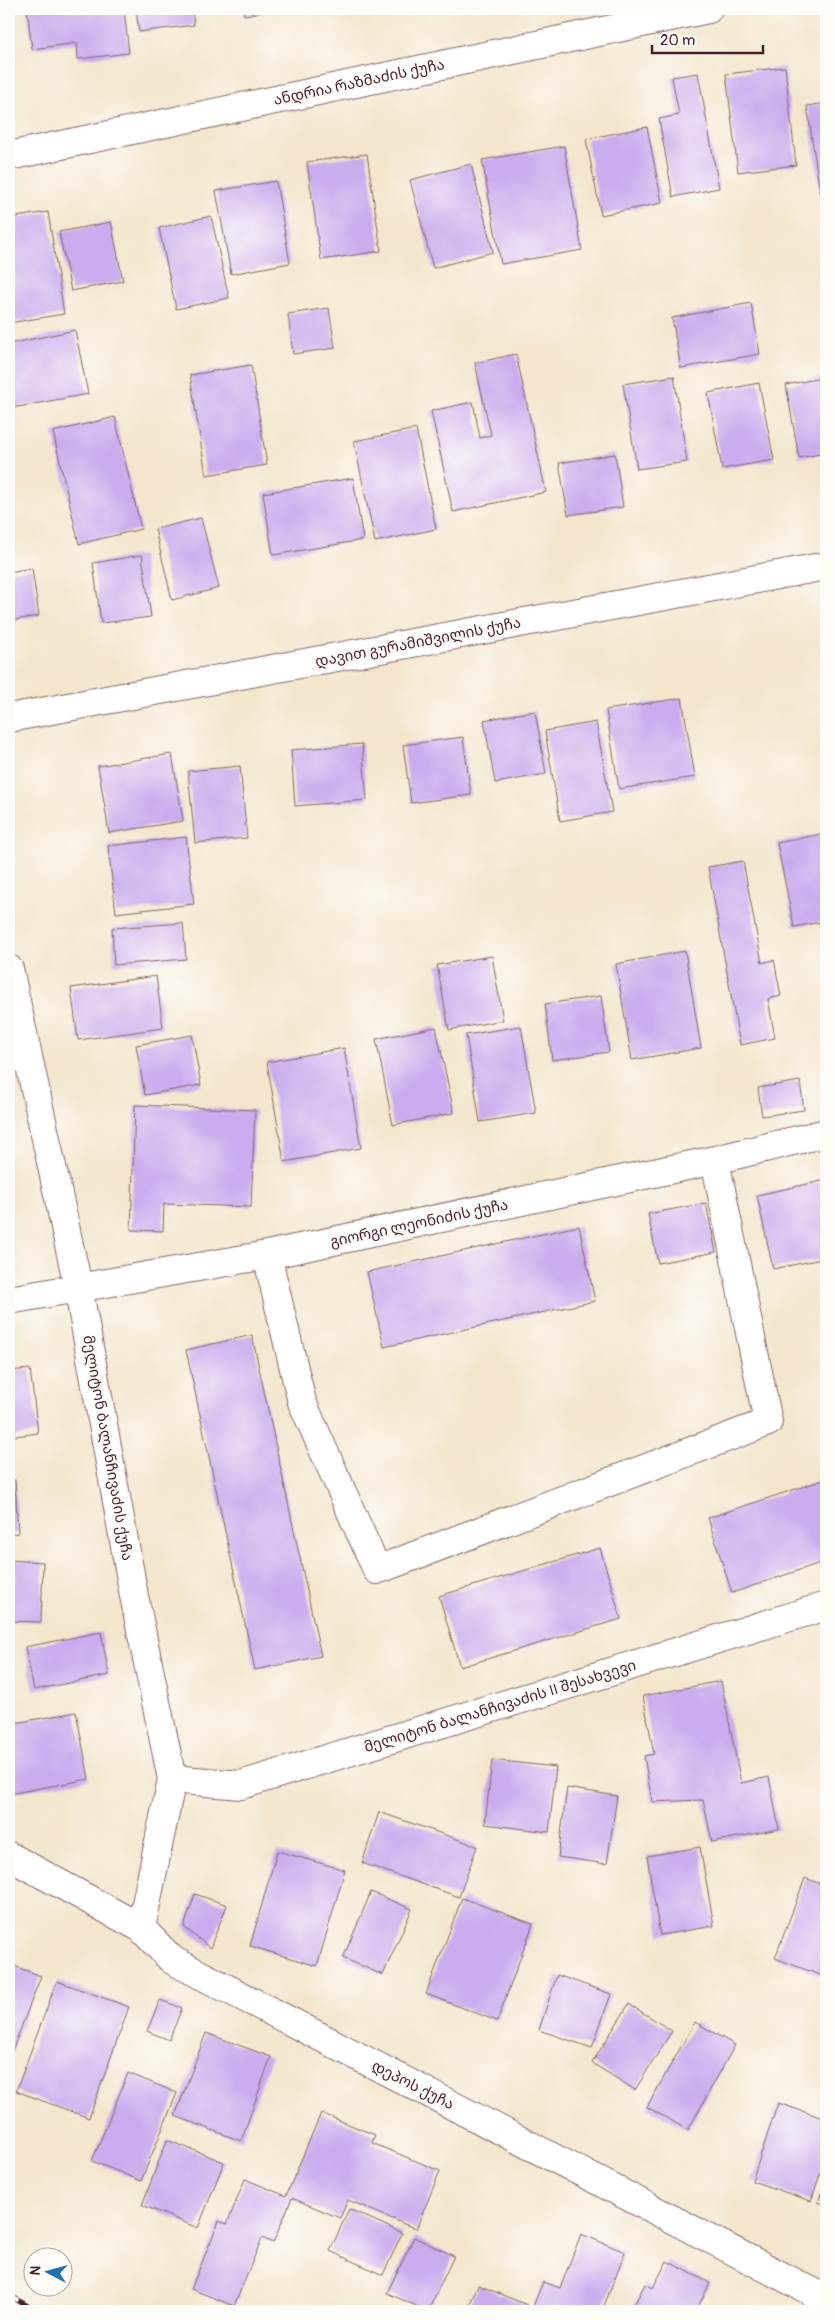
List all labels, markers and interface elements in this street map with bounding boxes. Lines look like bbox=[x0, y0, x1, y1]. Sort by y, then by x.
scale bar bbox=[652, 22, 764, 54]
text: 20 m bbox=[660, 31, 695, 50]
street label: ანდრია რაზმაძის ქუჩა bbox=[272, 55, 446, 110]
street label: დავით გურამიშვილის ქუჩა bbox=[314, 613, 522, 672]
street label: გიორგი ლეონიძის ქუჩა bbox=[328, 1195, 510, 1252]
street label: მელიტონ ბალანჩივაძის ქუჩა bbox=[78, 1334, 137, 1562]
street label: მელიტონ ბალანჩივაძის II შესახვევი bbox=[362, 1656, 639, 1757]
street label: დეპოს ქუჩა bbox=[368, 2057, 457, 2114]
north arrow bbox=[22, 2248, 72, 2298]
text: N bbox=[27, 2265, 45, 2276]

